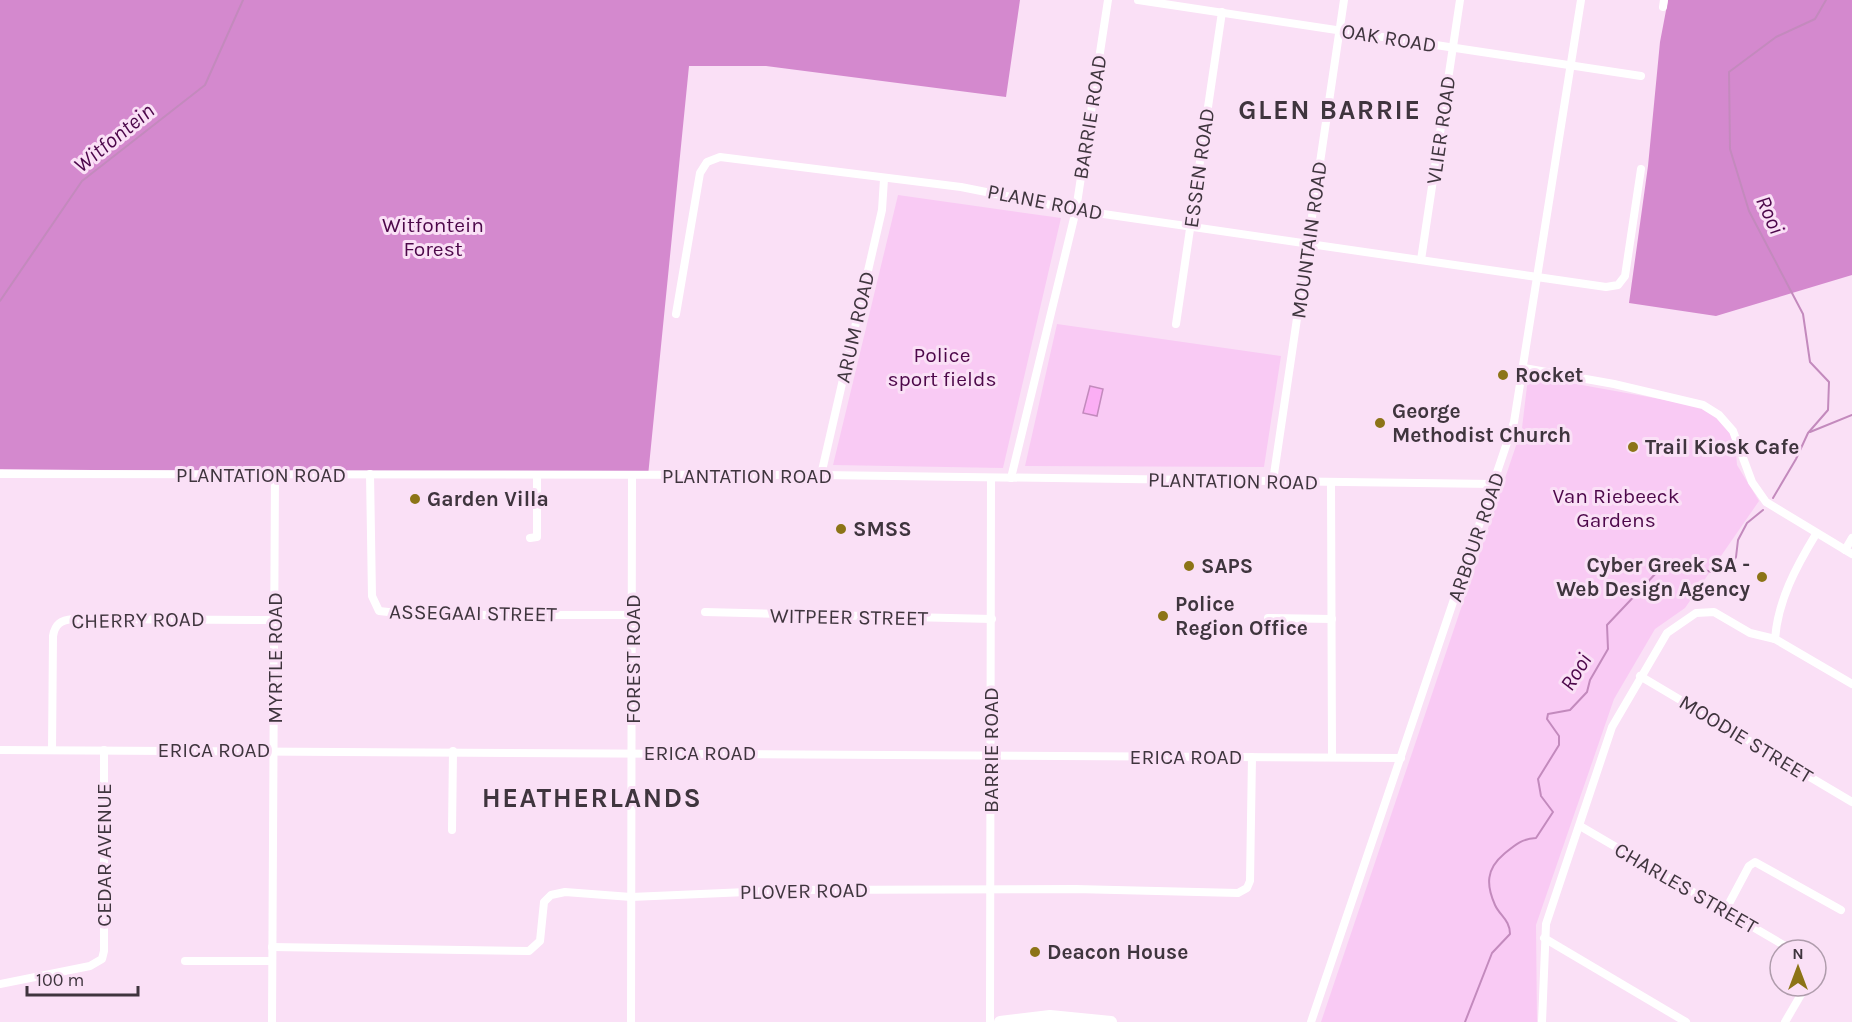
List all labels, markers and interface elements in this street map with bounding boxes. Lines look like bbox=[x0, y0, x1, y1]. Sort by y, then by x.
street label: OAK ROAD bbox=[1340, 19, 1438, 57]
street label: BARRIE ROAD bbox=[1068, 53, 1112, 181]
street label: VLIER ROAD bbox=[1421, 74, 1461, 186]
district label: GLEN BARRIE bbox=[1238, 94, 1422, 126]
water label: Witfontein bbox=[68, 98, 160, 178]
street label: ESSEN ROAD bbox=[1179, 107, 1219, 229]
street label: MOUNTAIN ROAD bbox=[1286, 160, 1332, 320]
street label: PLANE ROAD bbox=[985, 179, 1105, 225]
water label: Rooi bbox=[1750, 192, 1790, 238]
park label: Witfontein Forest bbox=[382, 213, 484, 261]
street label: ARUM ROAD bbox=[831, 269, 879, 385]
park label: Police sport fields bbox=[888, 343, 996, 391]
place label: Rocket bbox=[1515, 363, 1583, 387]
marker: Rocket bbox=[1496, 368, 1510, 382]
place label: George Methodist Church bbox=[1392, 399, 1571, 447]
marker: George Methodist Church bbox=[1373, 416, 1387, 430]
place label: Trail Kiosk Cafe bbox=[1645, 435, 1799, 459]
marker: Trail Kiosk Cafe bbox=[1626, 440, 1640, 454]
street label: PLANTATION ROAD bbox=[176, 463, 346, 487]
street label: PLANTATION ROAD bbox=[662, 464, 832, 488]
street label: PLANTATION ROAD bbox=[1148, 468, 1318, 494]
street label: ARBOUR ROAD bbox=[1443, 469, 1509, 605]
park label: Van Riebeeck Gardens bbox=[1553, 484, 1680, 532]
place label: Garden Villa bbox=[427, 487, 549, 511]
marker: Garden Villa bbox=[408, 492, 422, 506]
place label: SMSS bbox=[853, 517, 912, 541]
marker: SMSS bbox=[834, 522, 848, 536]
place label: Cyber Greek SA - Web Design Agency bbox=[1556, 553, 1750, 601]
place label: SAPS bbox=[1201, 554, 1253, 578]
marker: SAPS bbox=[1182, 559, 1196, 573]
marker: Cyber Greek SA - Web Design Agency bbox=[1755, 570, 1769, 584]
street label: MYRTLE ROAD bbox=[263, 592, 287, 724]
place label: Police Region Office bbox=[1175, 592, 1308, 640]
street label: FOREST ROAD bbox=[621, 594, 645, 724]
street label: ASSEGAAI STREET bbox=[389, 600, 558, 626]
street label: WITPEER STREET bbox=[770, 604, 929, 630]
street label: CHERRY ROAD bbox=[71, 607, 205, 633]
marker: Police Region Office bbox=[1156, 609, 1170, 623]
water label: Rooi bbox=[1554, 648, 1598, 696]
street label: BARRIE ROAD bbox=[979, 687, 1003, 813]
street label: MOODIE STREET bbox=[1675, 690, 1818, 789]
street label: ERICA ROAD bbox=[158, 738, 270, 762]
street label: ERICA ROAD bbox=[644, 741, 756, 765]
street label: ERICA ROAD bbox=[1130, 745, 1242, 769]
district label: HEATHERLANDS bbox=[482, 782, 702, 814]
street label: CEDAR AVENUE bbox=[92, 783, 116, 927]
street label: CHARLES STREET bbox=[1610, 837, 1762, 939]
street label: PLOVER ROAD bbox=[739, 878, 869, 904]
north arrow bbox=[1768, 938, 1828, 998]
place label: Deacon House bbox=[1047, 940, 1188, 964]
text: N bbox=[1792, 944, 1804, 963]
marker: Deacon House bbox=[1028, 945, 1042, 959]
scale bar bbox=[27, 959, 138, 997]
text: 100 m bbox=[36, 969, 84, 991]

